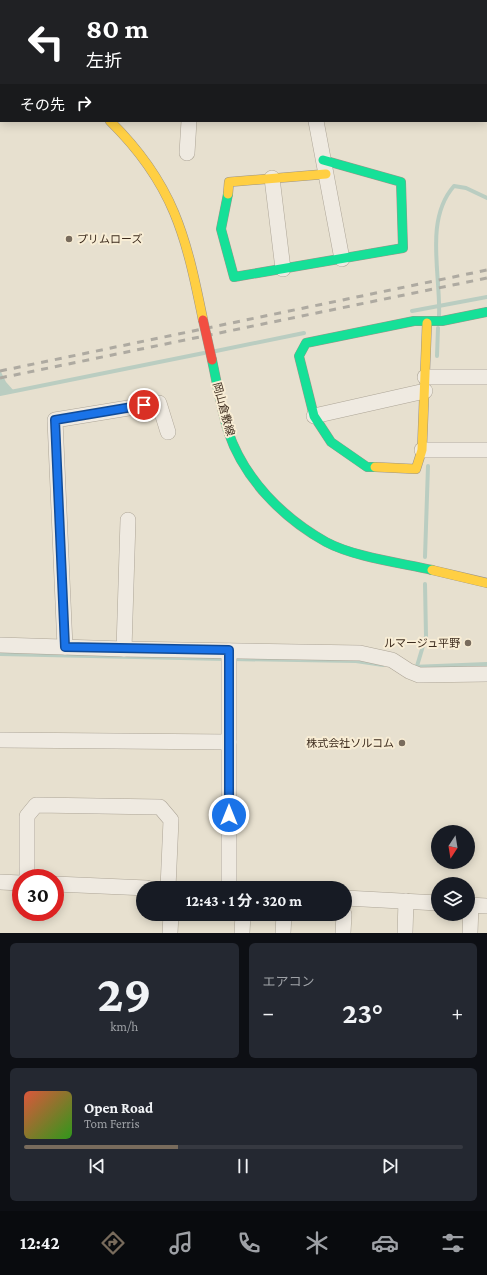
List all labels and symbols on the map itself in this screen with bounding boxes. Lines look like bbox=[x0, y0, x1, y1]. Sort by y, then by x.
place label: プリムローズ bbox=[77, 233, 142, 245]
marker: プリムローズ bbox=[64, 234, 74, 244]
street label: 岡山倉敷線 bbox=[211, 381, 237, 437]
pin bbox=[127, 388, 161, 422]
place label: ルマージュ平野 bbox=[384, 637, 460, 649]
marker: ルマージュ平野 bbox=[463, 638, 473, 648]
place label: 株式会社ソルコム bbox=[306, 737, 394, 749]
marker: 株式会社ソルコム bbox=[397, 738, 407, 748]
position arrow bbox=[208, 794, 250, 836]
north arrow bbox=[431, 825, 475, 869]
speed limit sign: 30 bbox=[12, 869, 64, 921]

